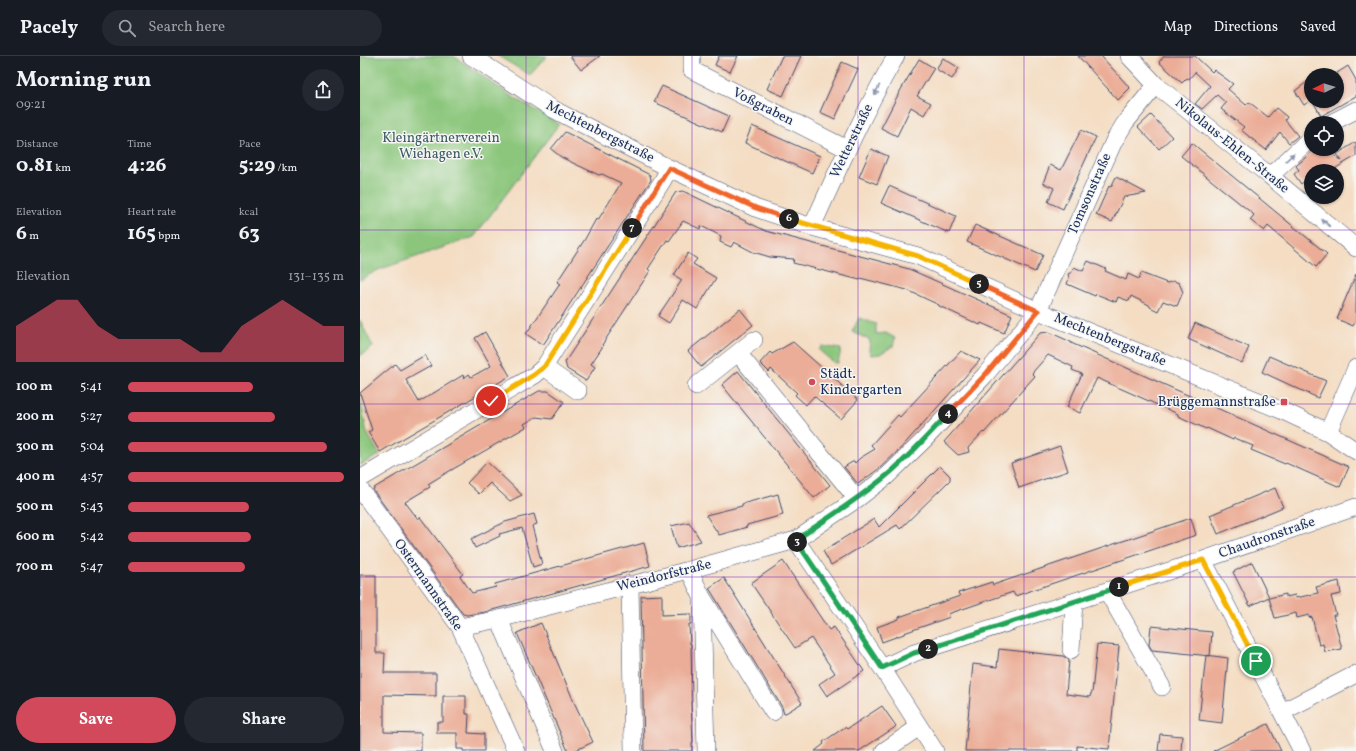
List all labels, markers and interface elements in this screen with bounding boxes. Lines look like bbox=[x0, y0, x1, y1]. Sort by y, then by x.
search box bbox=[102, 10, 382, 46]
text: Pacely bbox=[20, 15, 78, 41]
icon: search bbox=[116, 17, 138, 39]
text: Search here bbox=[148, 17, 225, 38]
text: Map bbox=[1164, 18, 1192, 37]
text: Directions bbox=[1214, 18, 1278, 37]
text: Saved bbox=[1300, 18, 1336, 37]
text: Morning run bbox=[16, 65, 151, 96]
north arrow bbox=[1304, 68, 1344, 108]
map controls bbox=[1304, 68, 1344, 204]
button: share bbox=[302, 69, 344, 111]
street label: Voßgraben bbox=[729, 83, 797, 131]
one-way arrow bbox=[874, 84, 880, 96]
street label: Nikolaus-Ehlen-Straße bbox=[1171, 94, 1293, 198]
text: 09:21 bbox=[16, 96, 46, 114]
street label: Mechtenbergstraße bbox=[542, 96, 658, 168]
street label: Wetterstraße bbox=[826, 100, 878, 181]
button: locate bbox=[1304, 116, 1344, 156]
park label: Kleingärtnerverein Wiehagen e.V. bbox=[382, 129, 500, 164]
text: Distance bbox=[16, 137, 58, 152]
text: Time bbox=[127, 137, 151, 152]
text: Pace bbox=[239, 137, 261, 152]
street label: Tomsonstraße bbox=[1064, 150, 1117, 238]
text: 0.81 bbox=[16, 152, 53, 180]
text: 4:26 bbox=[127, 152, 167, 180]
text: 5:29 bbox=[239, 152, 275, 180]
one-way arrow bbox=[1285, 152, 1295, 162]
text: km bbox=[53, 161, 71, 176]
text: /km bbox=[275, 161, 297, 176]
button: layers bbox=[1304, 164, 1344, 204]
text: Elevation bbox=[16, 205, 62, 220]
text: Heart rate bbox=[127, 205, 176, 220]
text: kcal bbox=[239, 205, 258, 220]
pin: 6 bbox=[779, 209, 799, 229]
text: 6 bbox=[786, 211, 792, 226]
pin: 7 bbox=[622, 218, 642, 238]
one-way arrow bbox=[1321, 219, 1331, 228]
text: 6 bbox=[16, 220, 27, 248]
text: 165 bbox=[127, 220, 156, 248]
text: 63 bbox=[239, 220, 260, 248]
text: 7 bbox=[629, 220, 635, 235]
text: m bbox=[27, 229, 39, 244]
text: bpm bbox=[156, 229, 180, 244]
text: Elevation bbox=[16, 268, 70, 286]
text: 131–135 m bbox=[288, 268, 344, 286]
pin: 5 bbox=[969, 274, 989, 294]
text: 5 bbox=[976, 276, 982, 291]
street label: Mechtenbergstraße bbox=[1051, 309, 1169, 371]
place label: Städt. Kindergarten bbox=[820, 365, 902, 400]
marker: Städt. Kindergarten bbox=[807, 377, 817, 387]
text: 100 m bbox=[16, 378, 53, 396]
text: 5:41 bbox=[80, 378, 102, 396]
pin bbox=[474, 384, 508, 418]
icon: check bbox=[480, 390, 502, 412]
place label: Brüggemannstraße bbox=[1158, 393, 1276, 412]
marker: Brüggemannstraße bbox=[1279, 397, 1289, 407]
pin: 4 bbox=[938, 404, 958, 424]
text: 4 bbox=[945, 406, 951, 421]
text: 200 m bbox=[16, 408, 54, 426]
text: 5:27 bbox=[80, 408, 102, 426]
text: 300 m bbox=[16, 438, 54, 456]
text: 5:04 bbox=[80, 438, 105, 456]
text: 400 m bbox=[16, 468, 55, 486]
text: 4:57 bbox=[80, 468, 103, 486]
text: 500 m bbox=[16, 498, 53, 516]
text: 5:43 bbox=[80, 498, 103, 516]
street label: Chaudronstraße bbox=[1216, 513, 1318, 563]
text: 600 m bbox=[16, 528, 54, 546]
text: 5:42 bbox=[80, 528, 104, 546]
pin: 3 bbox=[787, 532, 807, 552]
text: 3 bbox=[794, 534, 800, 549]
street label: Ostermannstraße bbox=[389, 535, 467, 635]
street label: Weindorfstraße bbox=[615, 555, 714, 597]
text: 700 m bbox=[16, 558, 53, 576]
text: 5:47 bbox=[80, 558, 103, 576]
pin: 1 bbox=[1109, 577, 1129, 597]
text: 1 bbox=[1117, 579, 1121, 594]
pin: 2 bbox=[918, 639, 938, 659]
text: 2 bbox=[925, 641, 931, 656]
pin bbox=[1239, 644, 1273, 678]
icon: arrive bbox=[1245, 650, 1267, 672]
button: Save bbox=[16, 697, 176, 743]
button: Share bbox=[184, 697, 344, 743]

